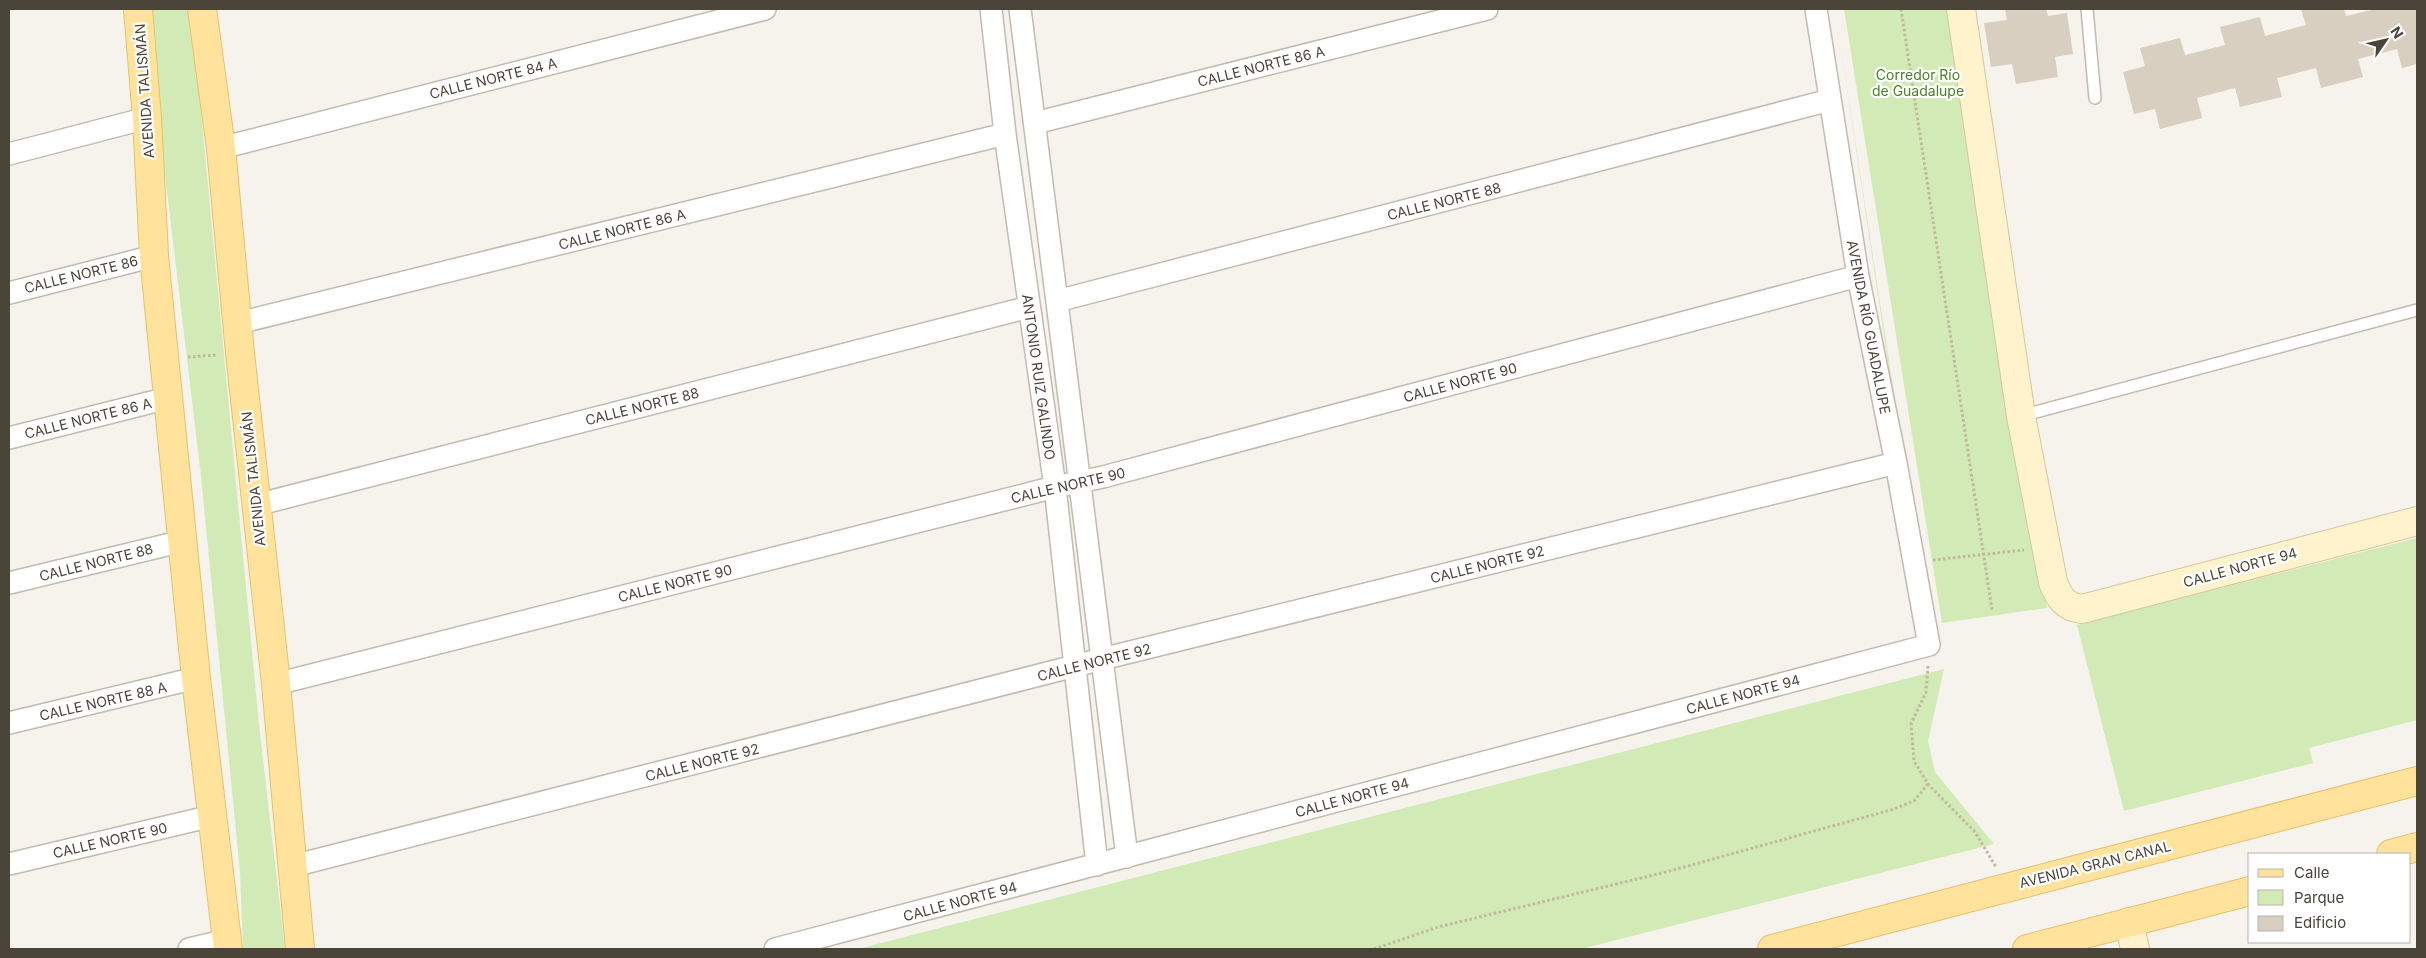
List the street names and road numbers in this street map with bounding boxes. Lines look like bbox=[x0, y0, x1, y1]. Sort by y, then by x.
street label: AVENIDA TALISMÁN bbox=[131, 23, 157, 159]
street label: CALLE NORTE 86 A bbox=[1196, 42, 1327, 90]
street label: CALLE NORTE 84 A bbox=[428, 54, 559, 102]
street label: CALLE NORTE 88 bbox=[1385, 179, 1503, 223]
street label: CALLE NORTE 86 A bbox=[557, 205, 688, 253]
street label: AVENIDA RÍO GUADALUPE bbox=[1844, 239, 1894, 415]
street label: CALLE NORTE 86 bbox=[22, 252, 140, 296]
street label: ANTONIO RUIZ GALINDO bbox=[1019, 293, 1059, 461]
street label: CALLE NORTE 90 bbox=[1401, 359, 1519, 405]
street label: CALLE NORTE 88 bbox=[583, 384, 701, 428]
street label: CALLE NORTE 86 A bbox=[23, 394, 154, 442]
street label: AVENIDA TALISMÁN bbox=[237, 411, 269, 547]
street label: CALLE NORTE 90 bbox=[1009, 464, 1127, 506]
street label: CALLE NORTE 88 bbox=[37, 540, 155, 584]
street label: CALLE NORTE 92 bbox=[1428, 542, 1546, 586]
street label: CALLE NORTE 94 bbox=[2181, 544, 2299, 590]
street label: CALLE NORTE 90 bbox=[616, 561, 734, 605]
street label: CALLE NORTE 92 bbox=[1035, 640, 1153, 684]
street label: CALLE NORTE 94 bbox=[1684, 671, 1802, 717]
street label: CALLE NORTE 88 A bbox=[38, 678, 169, 724]
street label: CALLE NORTE 92 bbox=[643, 740, 761, 784]
street label: CALLE NORTE 94 bbox=[1293, 774, 1411, 820]
street label: CALLE NORTE 90 bbox=[51, 819, 169, 861]
street label: AVENIDA GRAN CANAL bbox=[2017, 837, 2173, 891]
street label: CALLE NORTE 94 bbox=[901, 878, 1019, 924]

